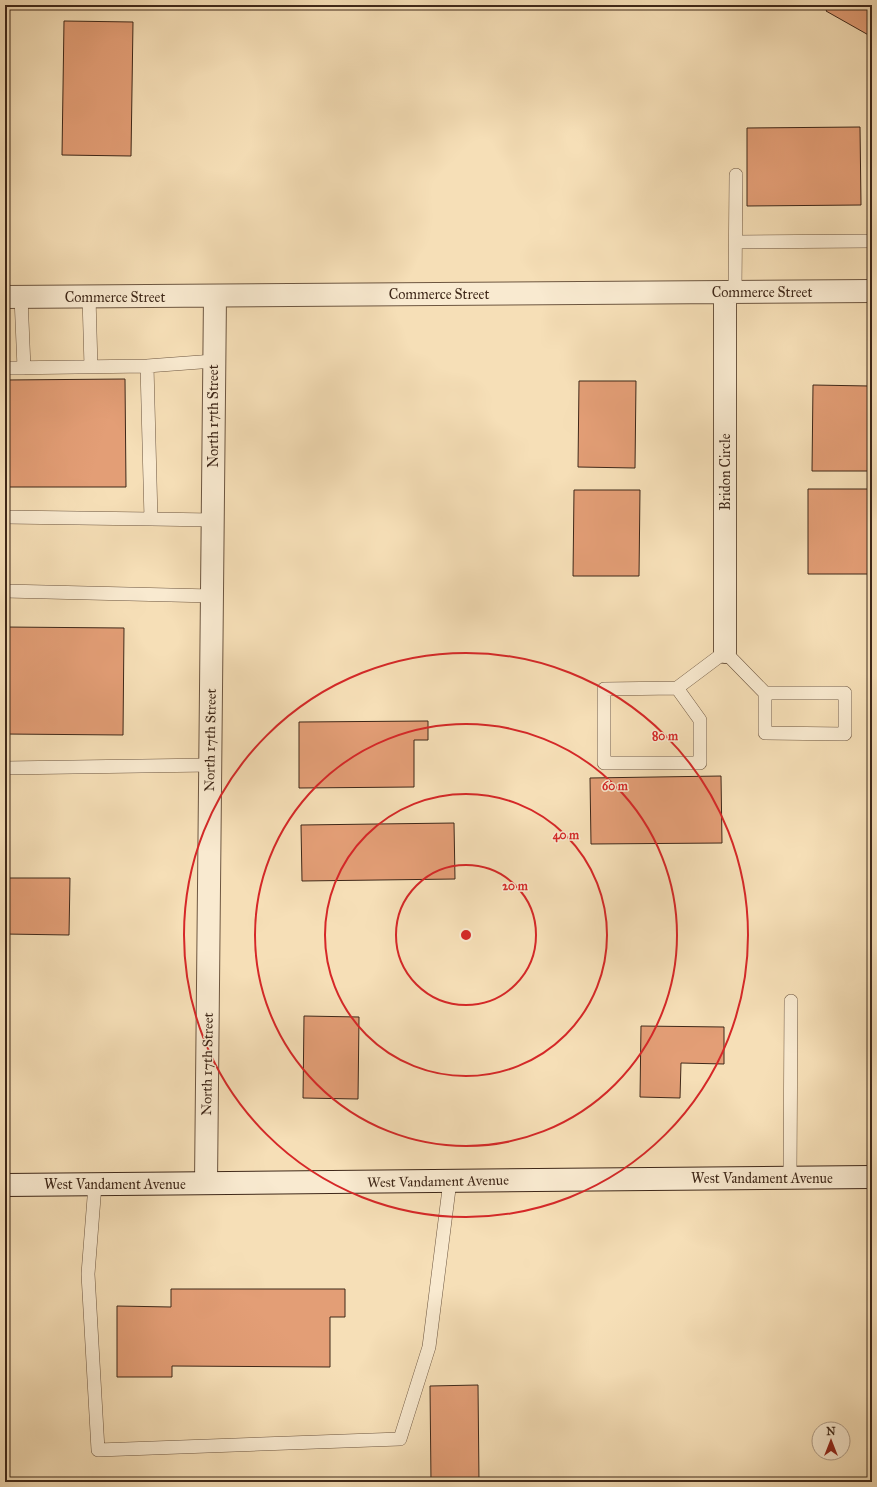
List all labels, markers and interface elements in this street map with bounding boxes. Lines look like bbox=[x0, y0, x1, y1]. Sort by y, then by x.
street label: Commerce Street bbox=[712, 284, 812, 301]
street label: Commerce Street bbox=[389, 286, 489, 303]
street label: Commerce Street bbox=[65, 289, 165, 306]
street label: North 17th Street bbox=[205, 364, 222, 468]
street label: Bridon Circle bbox=[717, 433, 734, 511]
street label: North 17th Street bbox=[201, 688, 220, 792]
text: 80 m bbox=[652, 729, 679, 743]
text: 60 m bbox=[602, 779, 629, 793]
text: 40 m bbox=[553, 828, 580, 843]
text: 20 m bbox=[502, 879, 529, 893]
centre of rings bbox=[459, 928, 473, 942]
street label: North 17th Street bbox=[198, 1012, 217, 1116]
street label: West Vandament Avenue bbox=[691, 1170, 833, 1187]
street label: West Vandament Avenue bbox=[367, 1172, 509, 1191]
street label: West Vandament Avenue bbox=[44, 1176, 186, 1193]
north arrow bbox=[811, 1421, 851, 1461]
text: N bbox=[826, 1425, 836, 1438]

